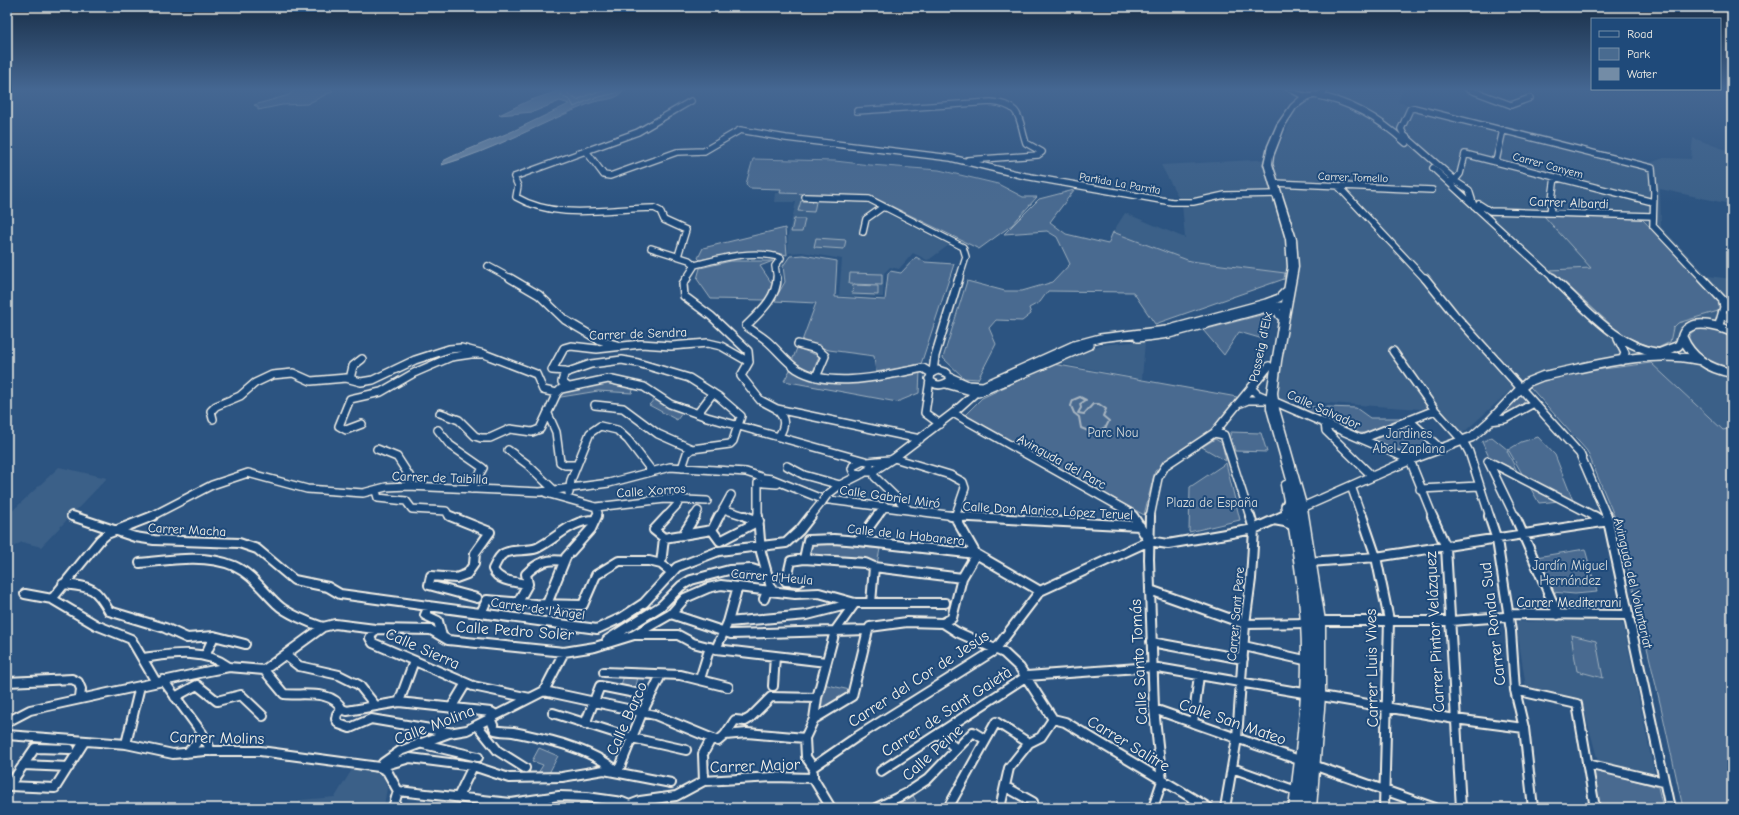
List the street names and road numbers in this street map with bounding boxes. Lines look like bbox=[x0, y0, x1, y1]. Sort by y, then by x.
street label: Carrer Canyem bbox=[1511, 150, 1585, 181]
street label: Partida La Parrita bbox=[1078, 170, 1162, 197]
street label: Carrer Tomello bbox=[1318, 170, 1389, 185]
street label: Carrer Albardi bbox=[1529, 194, 1609, 211]
street label: Passeig d'Elx bbox=[1246, 310, 1275, 383]
street label: Carrer de Sendra bbox=[589, 324, 687, 343]
street label: Calle Salvador bbox=[1285, 387, 1364, 433]
street label: Avinguda del Parc bbox=[1015, 431, 1109, 492]
street label: Carrer de Taibilla bbox=[392, 468, 488, 487]
street label: Calle Xorros bbox=[616, 481, 686, 500]
street label: Calle Gabriel Miró bbox=[839, 482, 941, 511]
street label: Calle Don Alarico López Teruel bbox=[962, 499, 1134, 522]
street label: Avinguda del Voluntariat bbox=[1611, 516, 1656, 651]
street label: Carrer Macha bbox=[147, 520, 226, 539]
street label: Calle de la Habanera bbox=[846, 521, 965, 548]
street label: Carrer Pintor Velázquez bbox=[1422, 551, 1448, 713]
street label: Carrer Ronda Sud bbox=[1476, 561, 1510, 687]
street label: Carrer d'Heula bbox=[730, 565, 814, 588]
street label: Carrer Sant Pere bbox=[1224, 566, 1247, 662]
street label: Carrer de l'Àngel bbox=[490, 593, 586, 623]
street label: Carrer Mediterrani bbox=[1517, 595, 1621, 610]
street label: Calle Santo Tomás bbox=[1127, 598, 1151, 725]
street label: Carrer Lluis Vives bbox=[1362, 608, 1382, 728]
street label: Calle Pedro Soler bbox=[455, 618, 575, 644]
street label: Calle Sierra bbox=[383, 625, 463, 673]
street label: Carrer del Cor de Jesús bbox=[845, 626, 993, 731]
street label: Carrer de Sant Gaietà bbox=[878, 663, 1015, 761]
street label: Calle Barco bbox=[603, 679, 651, 758]
street label: Calle San Mateo bbox=[1177, 695, 1289, 749]
street label: Calle Molina bbox=[392, 701, 477, 748]
street label: Carrer Salitre bbox=[1084, 712, 1173, 776]
street label: Calle Peine bbox=[899, 721, 967, 785]
street label: Carrer Molins bbox=[169, 728, 265, 748]
street label: Carrer Major bbox=[710, 755, 801, 777]

